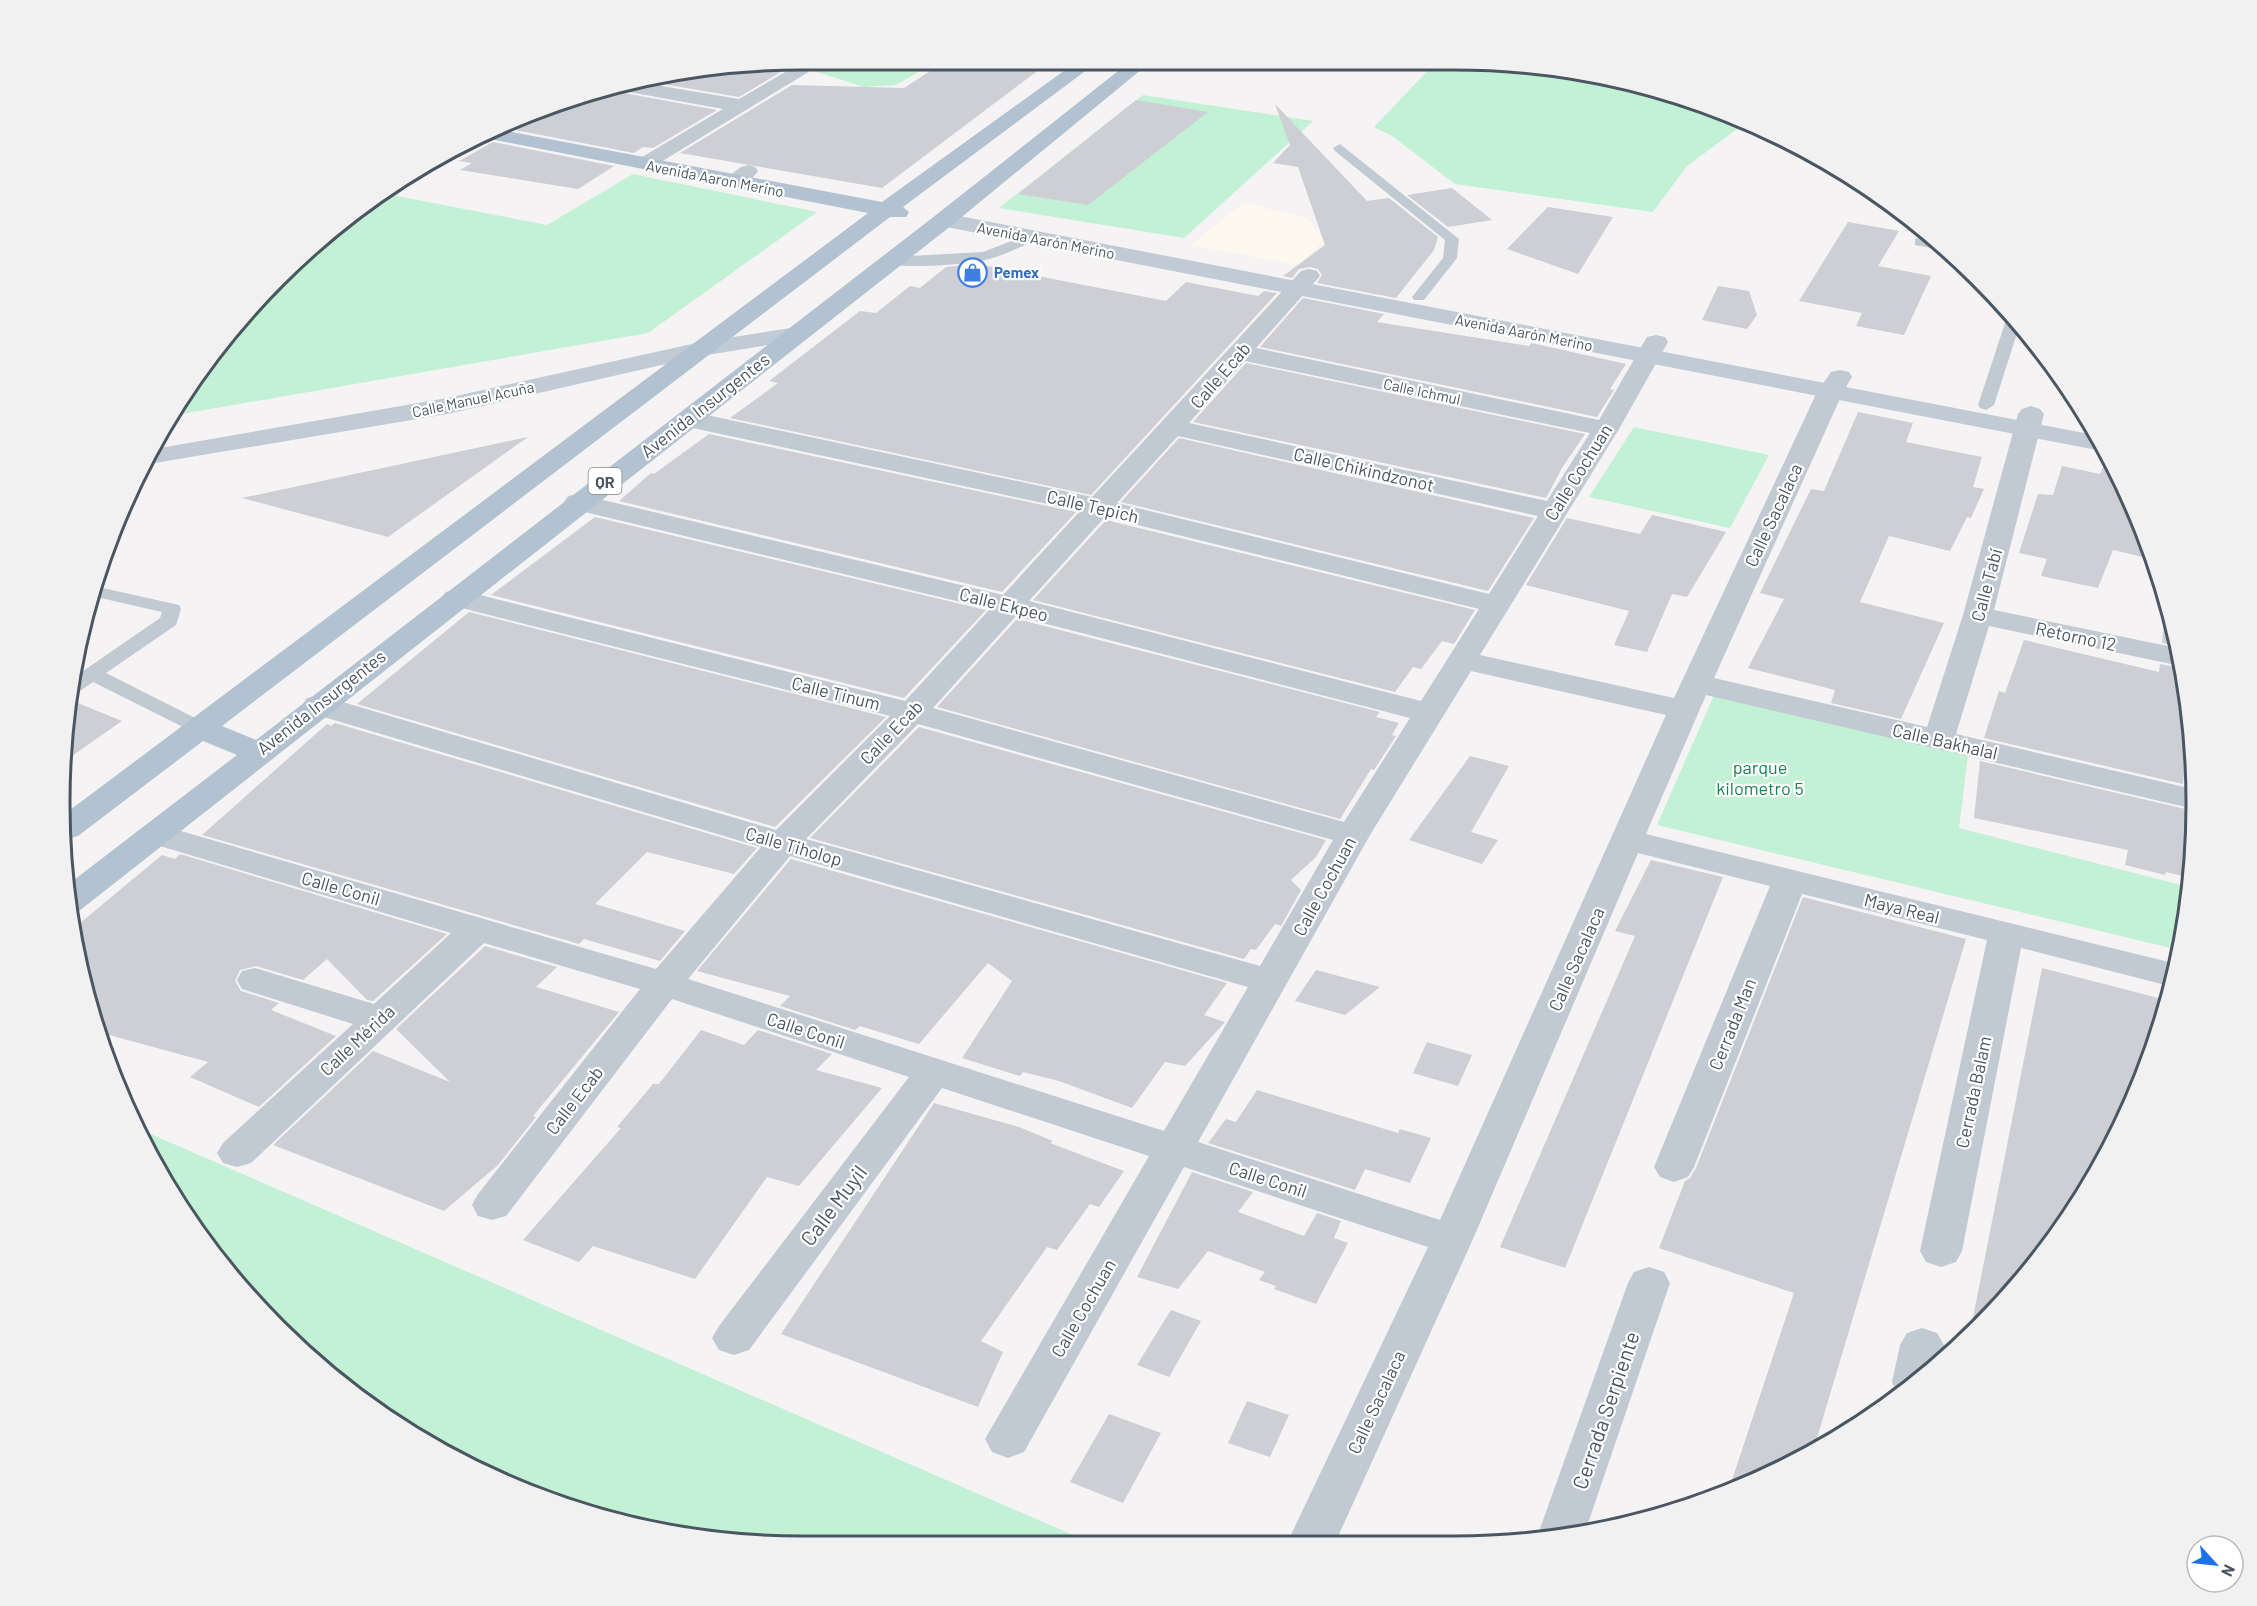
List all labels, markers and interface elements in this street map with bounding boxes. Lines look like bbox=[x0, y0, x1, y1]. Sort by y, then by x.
street label: Avenida Aaron Merino bbox=[645, 156, 785, 200]
street label: Avenida Aarón Merino bbox=[976, 218, 1116, 262]
shop icon: Pemex bbox=[957, 256, 989, 288]
place label: Pemex bbox=[994, 263, 1039, 281]
street label: Avenida Aarón Merino bbox=[1454, 310, 1594, 354]
street label: Calle Ecab bbox=[1185, 337, 1255, 413]
street label: Avenida Insurgentes bbox=[636, 348, 774, 462]
street label: Calle Ichmul bbox=[1382, 374, 1462, 408]
street label: Calle Manuel Acuña bbox=[410, 377, 536, 421]
street label: Calle Cochuan bbox=[1540, 420, 1616, 524]
street label: Calle Chikindzonot bbox=[1292, 442, 1436, 496]
street label: Calle Sacalaca bbox=[1739, 460, 1807, 570]
road number: QR bbox=[588, 468, 622, 494]
street label: Calle Tepich bbox=[1045, 485, 1141, 527]
street label: Calle Tabí bbox=[1966, 546, 2006, 624]
street label: Calle Ekpeo bbox=[957, 582, 1051, 626]
street label: Retorno 12 bbox=[2034, 617, 2118, 655]
street label: Avenida Insurgentes bbox=[252, 645, 390, 759]
street label: Calle Tinum bbox=[790, 671, 882, 715]
street label: Calle Ecab bbox=[855, 695, 927, 769]
street label: Calle Bakhalal bbox=[1890, 718, 2000, 764]
park label: parque kilometro 5 bbox=[1716, 756, 1804, 799]
street label: Calle Tiholop bbox=[743, 822, 845, 870]
street label: Calle Cochuan bbox=[1288, 833, 1360, 939]
street label: Calle Conil bbox=[299, 866, 383, 910]
street label: Maya Real bbox=[1862, 888, 1942, 928]
street label: Calle Sacalaca bbox=[1543, 904, 1609, 1014]
street label: Cerrada Man bbox=[1704, 975, 1760, 1073]
street label: Calle Mérida bbox=[315, 1000, 399, 1080]
street label: Calle Conil bbox=[764, 1007, 848, 1053]
street label: Cerrada Balam bbox=[1950, 1034, 1996, 1150]
street label: Calle Ecab bbox=[540, 1061, 608, 1139]
street label: Calle Conil bbox=[1226, 1156, 1310, 1202]
street label: Calle Muyil bbox=[795, 1160, 871, 1250]
street label: Calle Cochuan bbox=[1046, 1255, 1120, 1361]
street label: Cerrada Serpiente bbox=[1566, 1328, 1644, 1492]
street label: Calle Sacalaca bbox=[1342, 1347, 1410, 1457]
north arrow bbox=[2185, 1534, 2245, 1594]
text: N bbox=[2218, 1562, 2240, 1580]

